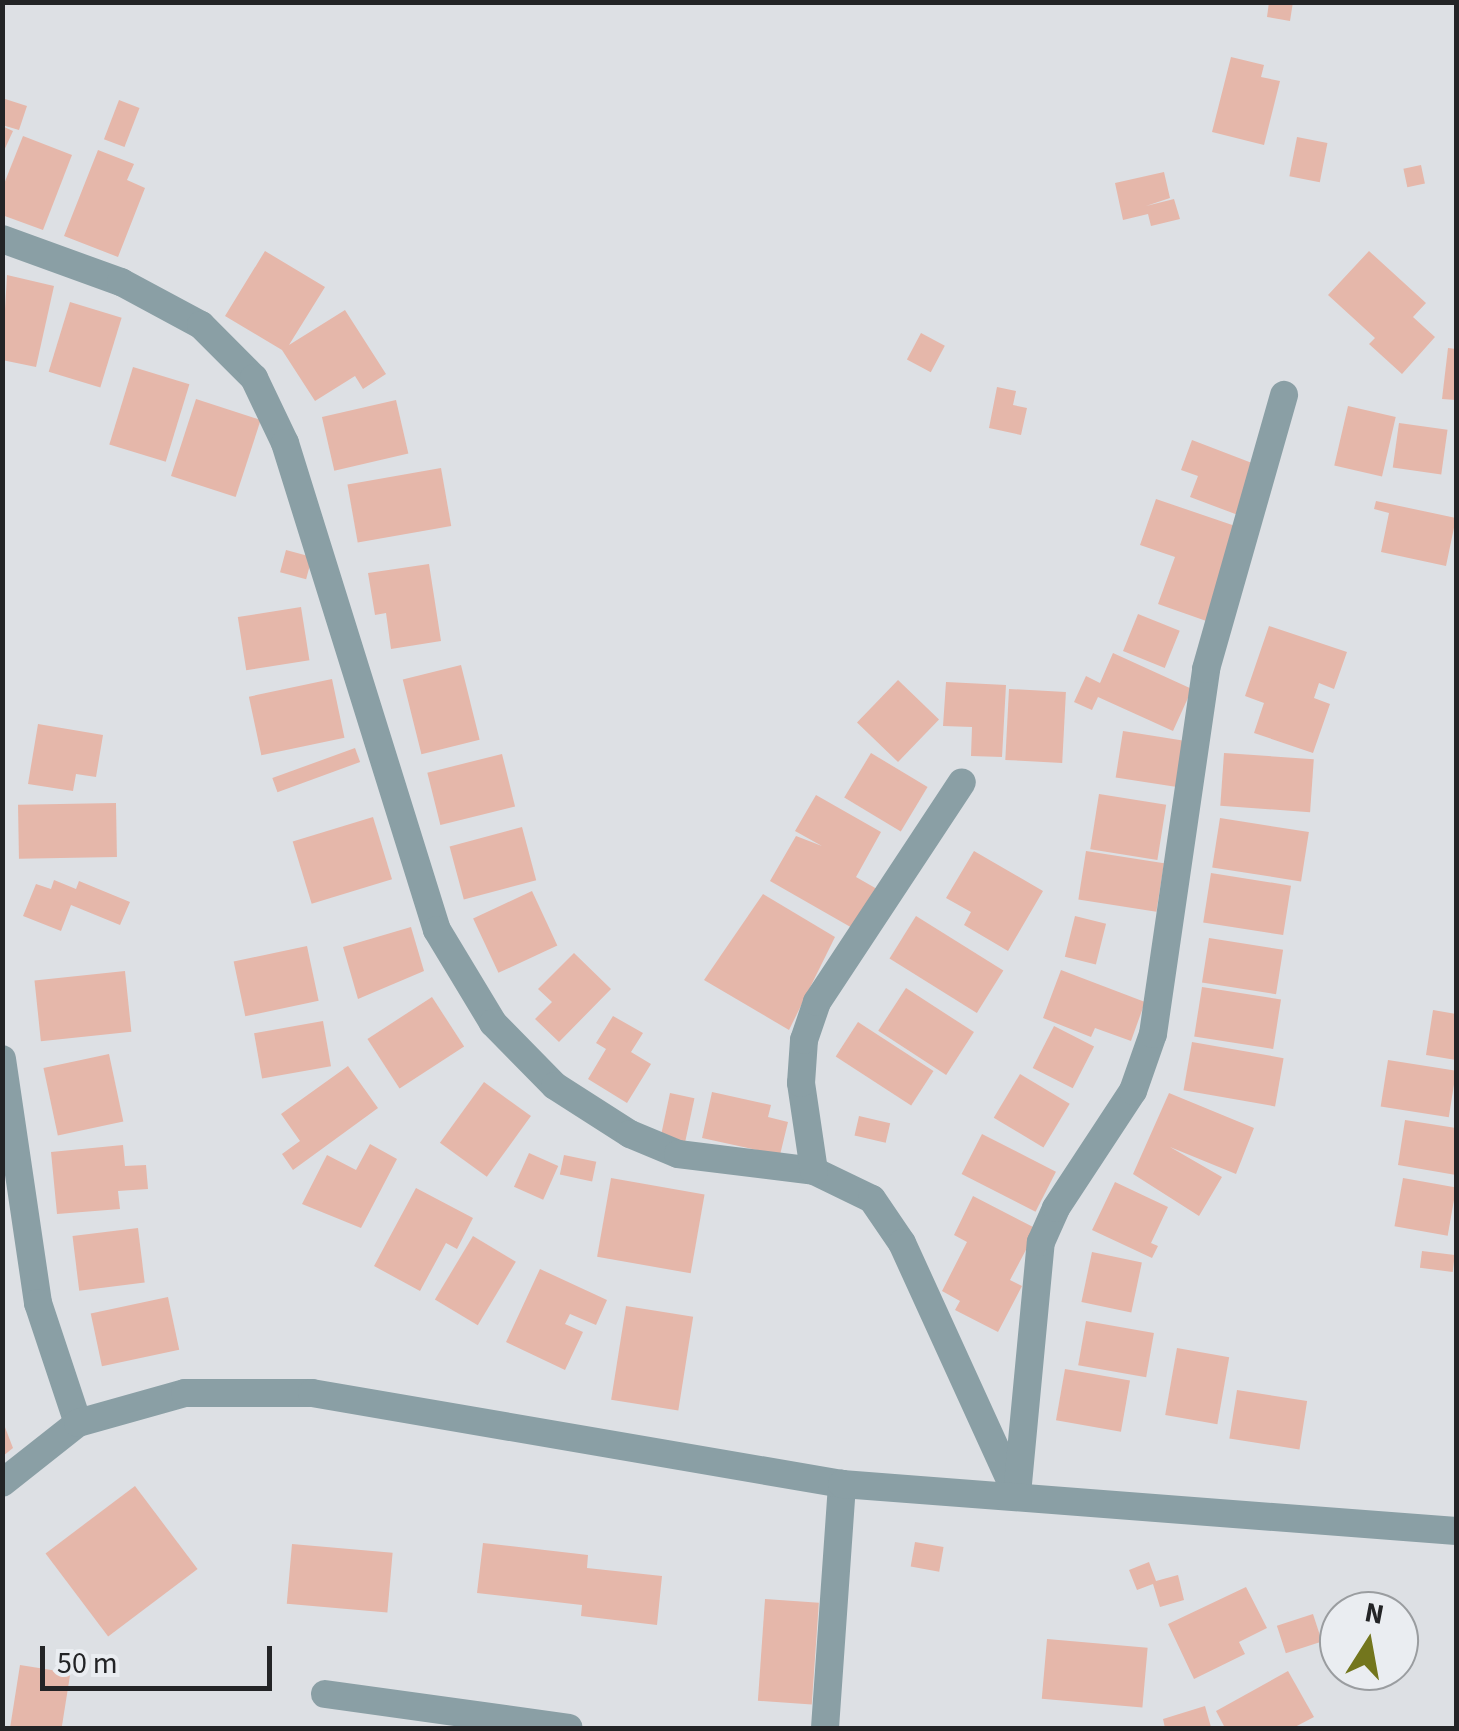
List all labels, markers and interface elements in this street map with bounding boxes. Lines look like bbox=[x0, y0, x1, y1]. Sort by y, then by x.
north arrow bbox=[1319, 1591, 1419, 1691]
text: N bbox=[1361, 1592, 1387, 1635]
scale bar bbox=[45, 1626, 278, 1688]
text: 50 m bbox=[57, 1642, 118, 1685]

